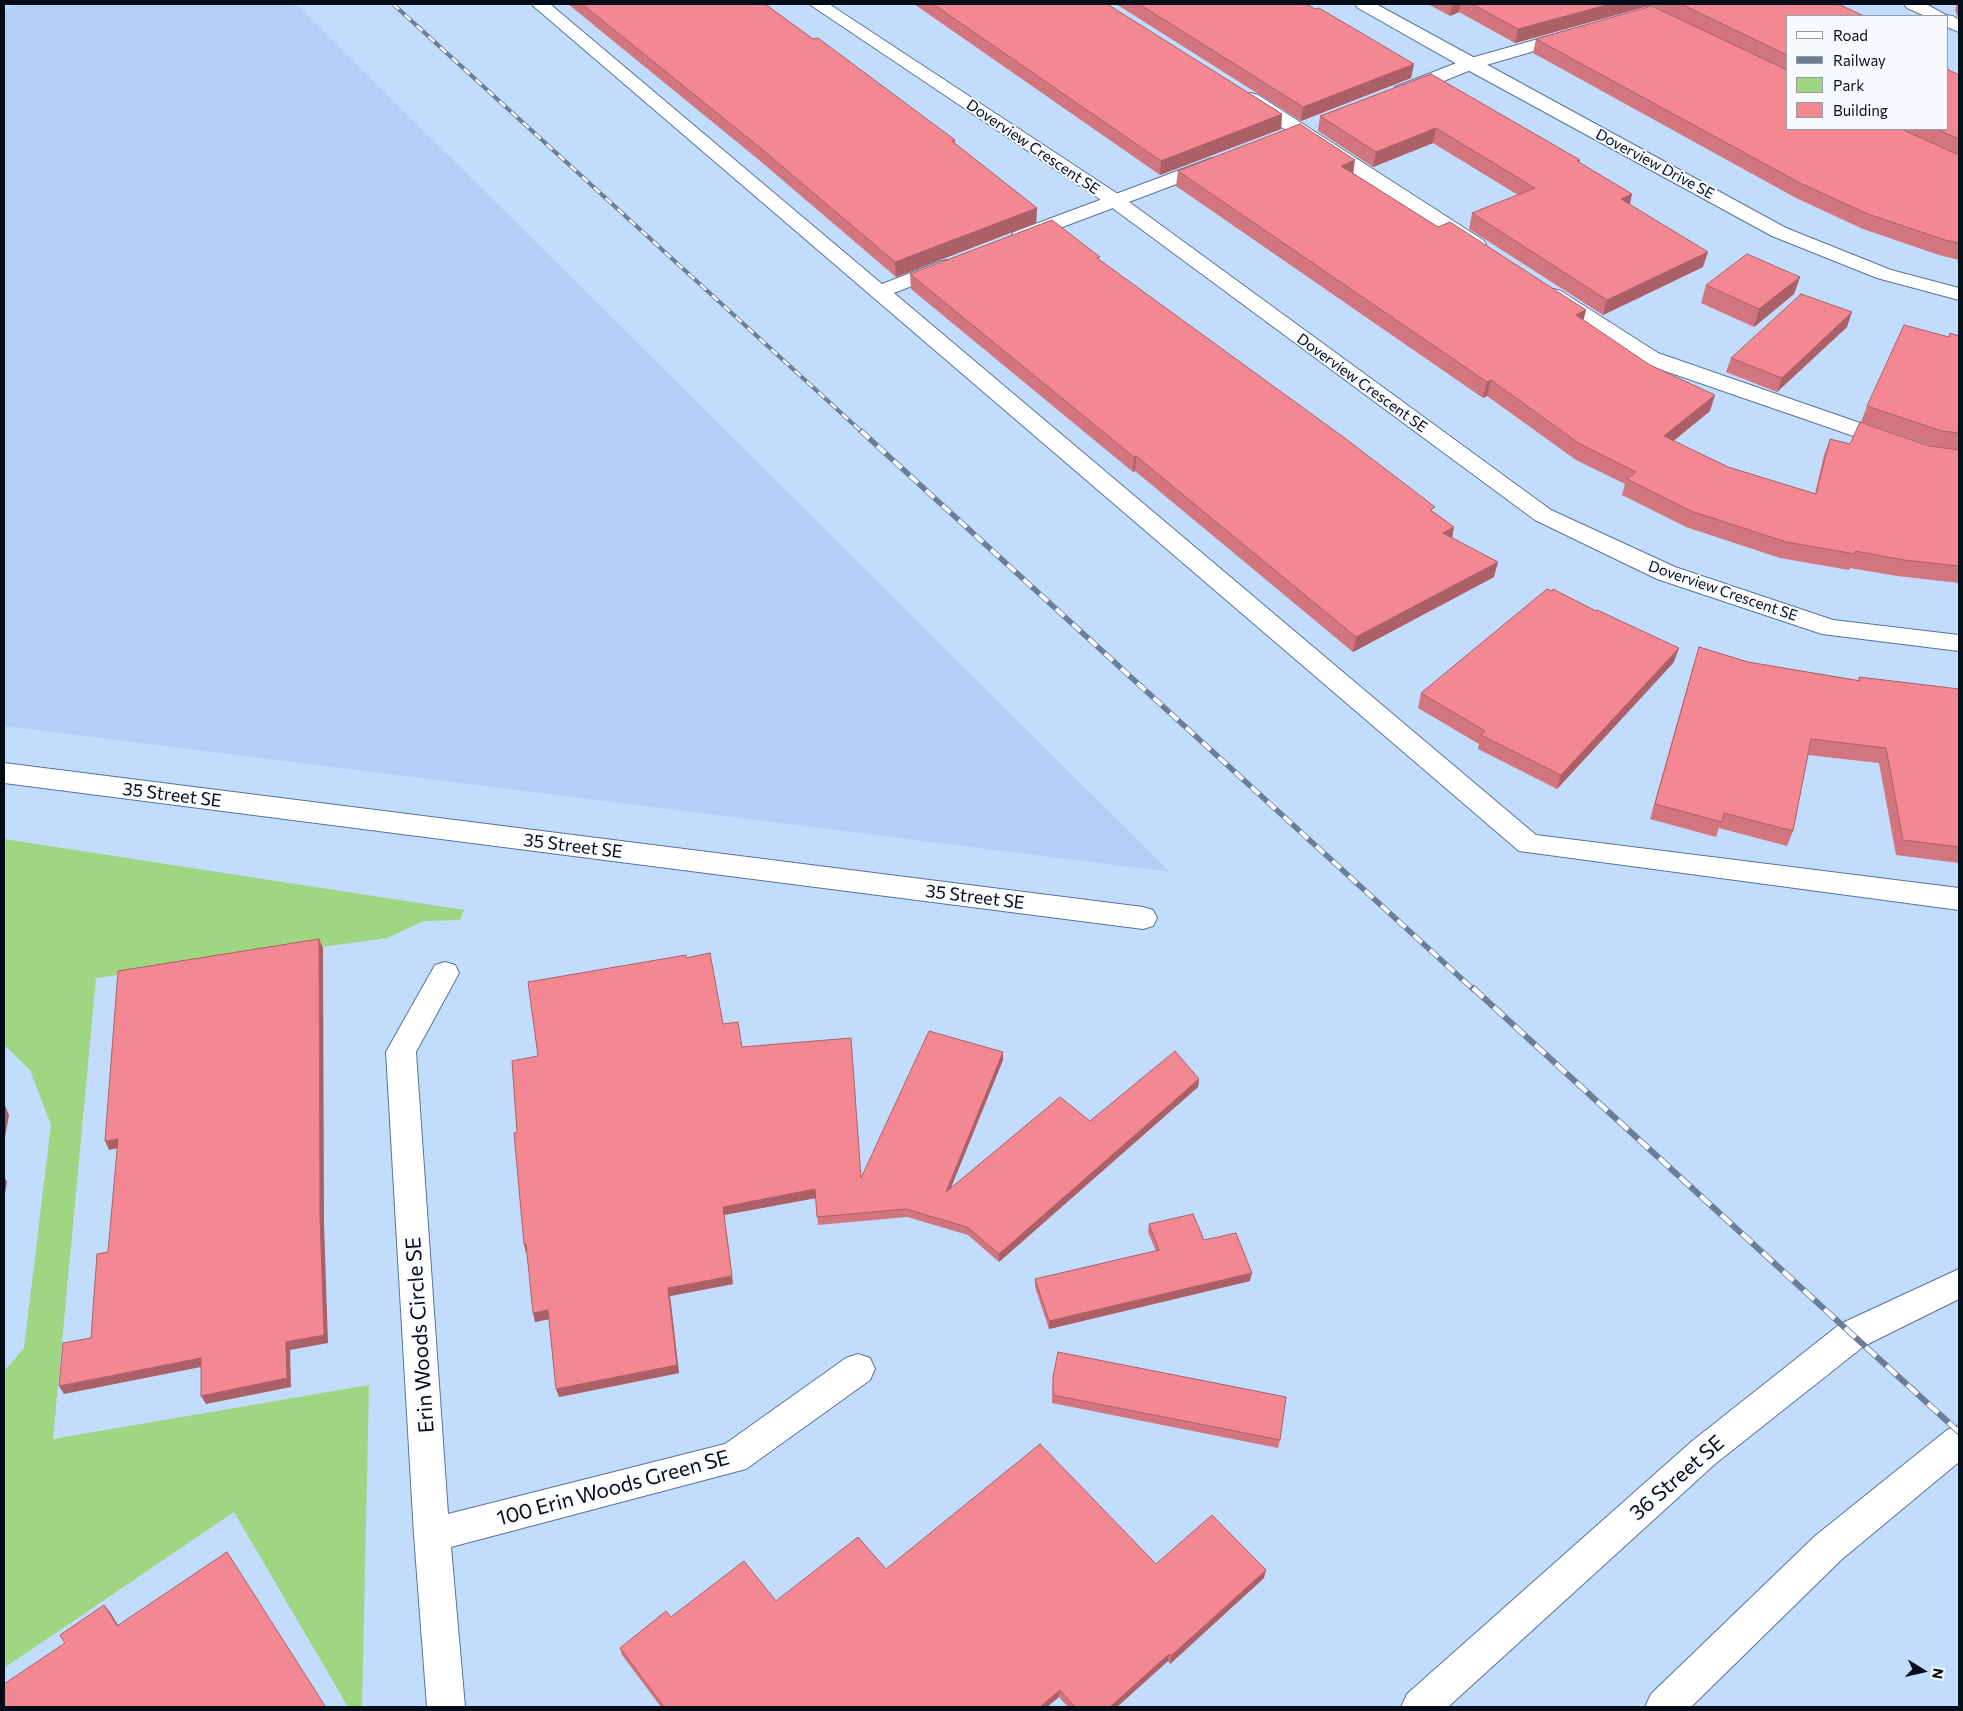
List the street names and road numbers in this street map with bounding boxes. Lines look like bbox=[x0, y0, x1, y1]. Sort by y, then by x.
street label: Doverview Crescent SE bbox=[963, 96, 1103, 198]
street label: Doverview Drive SE bbox=[1592, 125, 1718, 203]
street label: Doverview Crescent SE bbox=[1293, 330, 1431, 436]
street label: Doverview Crescent SE bbox=[1646, 557, 1800, 625]
street label: 35 Street SE bbox=[121, 778, 223, 812]
street label: 35 Street SE bbox=[522, 829, 624, 863]
street label: 35 Street SE bbox=[924, 880, 1026, 914]
street label: Erin Woods Circle SE bbox=[401, 1236, 439, 1434]
street label: 36 Street SE bbox=[1625, 1430, 1729, 1526]
street label: 100 Erin Woods Green SE bbox=[494, 1445, 732, 1531]

